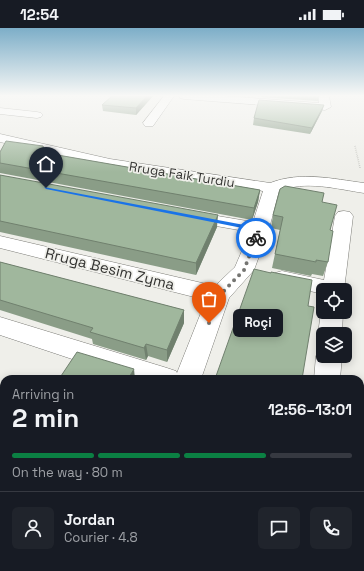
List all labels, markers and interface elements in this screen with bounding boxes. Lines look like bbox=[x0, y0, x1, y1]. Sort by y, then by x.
text: 12:54 bbox=[20, 5, 59, 24]
pin bbox=[29, 147, 63, 188]
icon: home bbox=[35, 153, 57, 175]
street label: Rruga Faik Turdiu bbox=[128, 158, 236, 191]
courier bbox=[236, 218, 276, 258]
icon: bike bbox=[245, 227, 267, 249]
street label: Rruga Besim Zyma bbox=[43, 243, 177, 294]
pin bbox=[192, 282, 226, 323]
map controls bbox=[316, 283, 352, 363]
button: locate bbox=[316, 283, 352, 319]
icon: bag bbox=[198, 288, 220, 310]
callout: Roçi bbox=[233, 309, 283, 337]
text: Roçi bbox=[244, 314, 272, 331]
button: layers bbox=[316, 327, 352, 363]
text: Arriving in bbox=[12, 386, 74, 403]
text: 12:56–13:01 bbox=[268, 400, 352, 419]
text: 2 min bbox=[12, 401, 79, 435]
text: On the way · 80 m bbox=[12, 464, 123, 481]
button: person bbox=[12, 507, 54, 549]
button: chat bbox=[258, 507, 300, 549]
button: phone bbox=[310, 507, 352, 549]
text: Jordan bbox=[64, 510, 115, 529]
text: Courier · 4.8 bbox=[64, 529, 138, 546]

